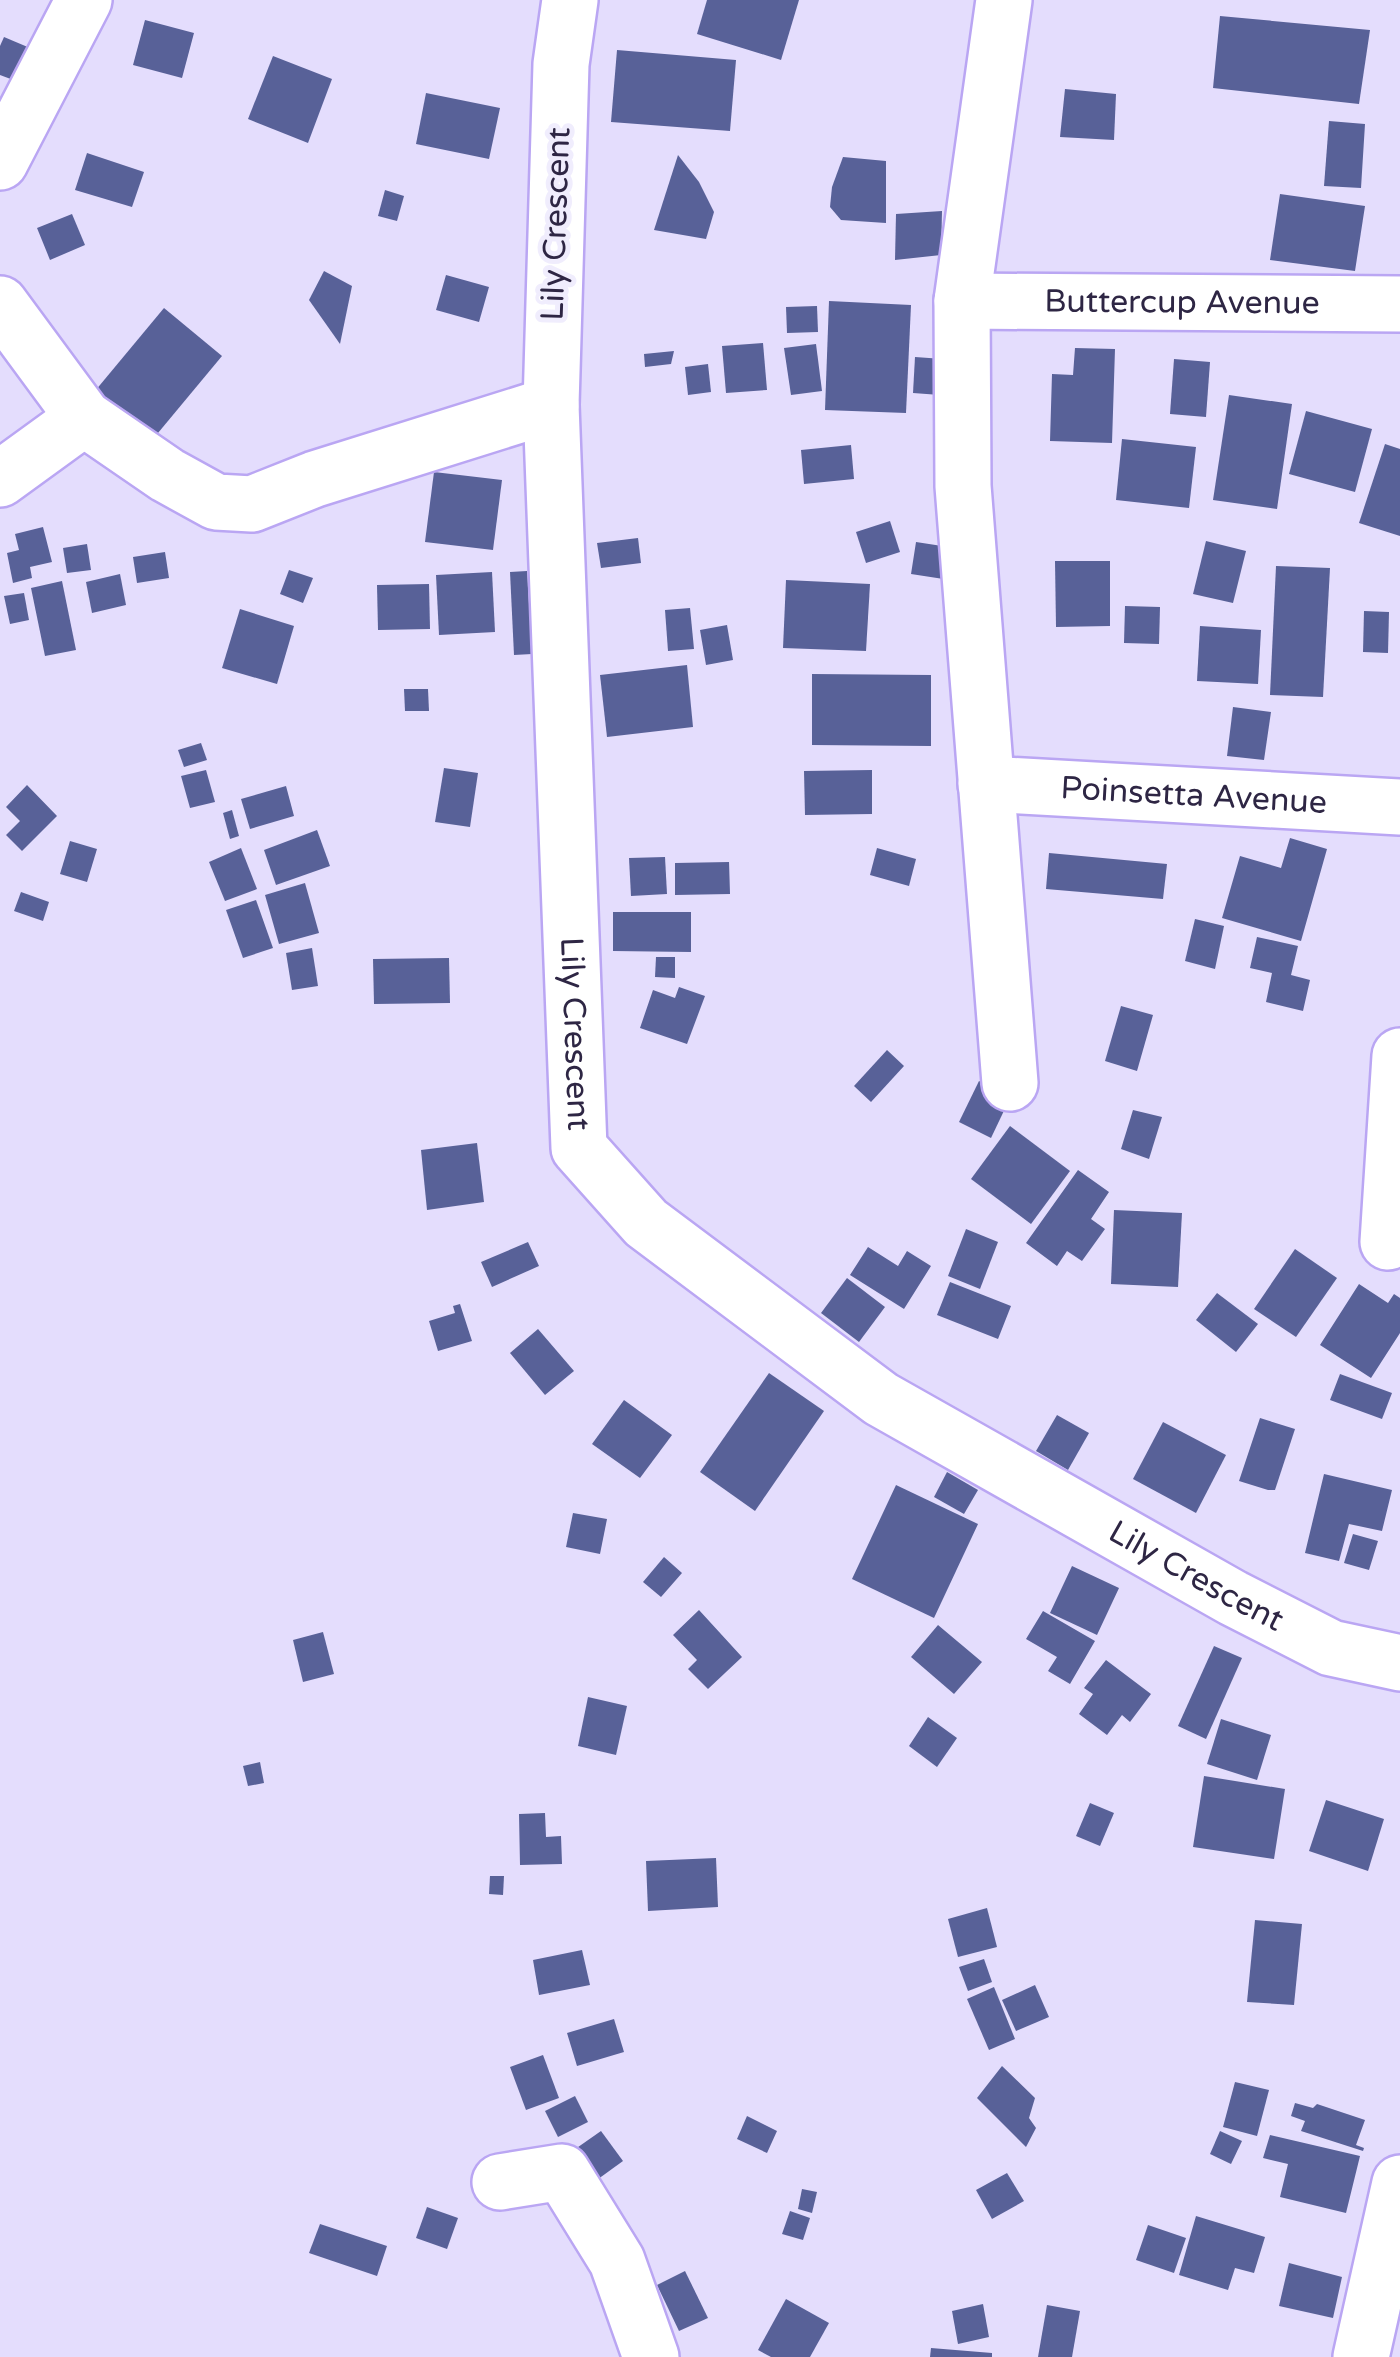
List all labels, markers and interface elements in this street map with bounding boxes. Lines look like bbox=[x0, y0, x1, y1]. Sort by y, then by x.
street label: Lily Crescent bbox=[534, 127, 578, 321]
street label: Buttercup Avenue bbox=[1044, 283, 1320, 322]
street label: Poinsetta Avenue bbox=[1059, 769, 1328, 822]
street label: Lily Crescent bbox=[552, 936, 597, 1131]
street label: Lily Crescent bbox=[1102, 1513, 1290, 1639]

